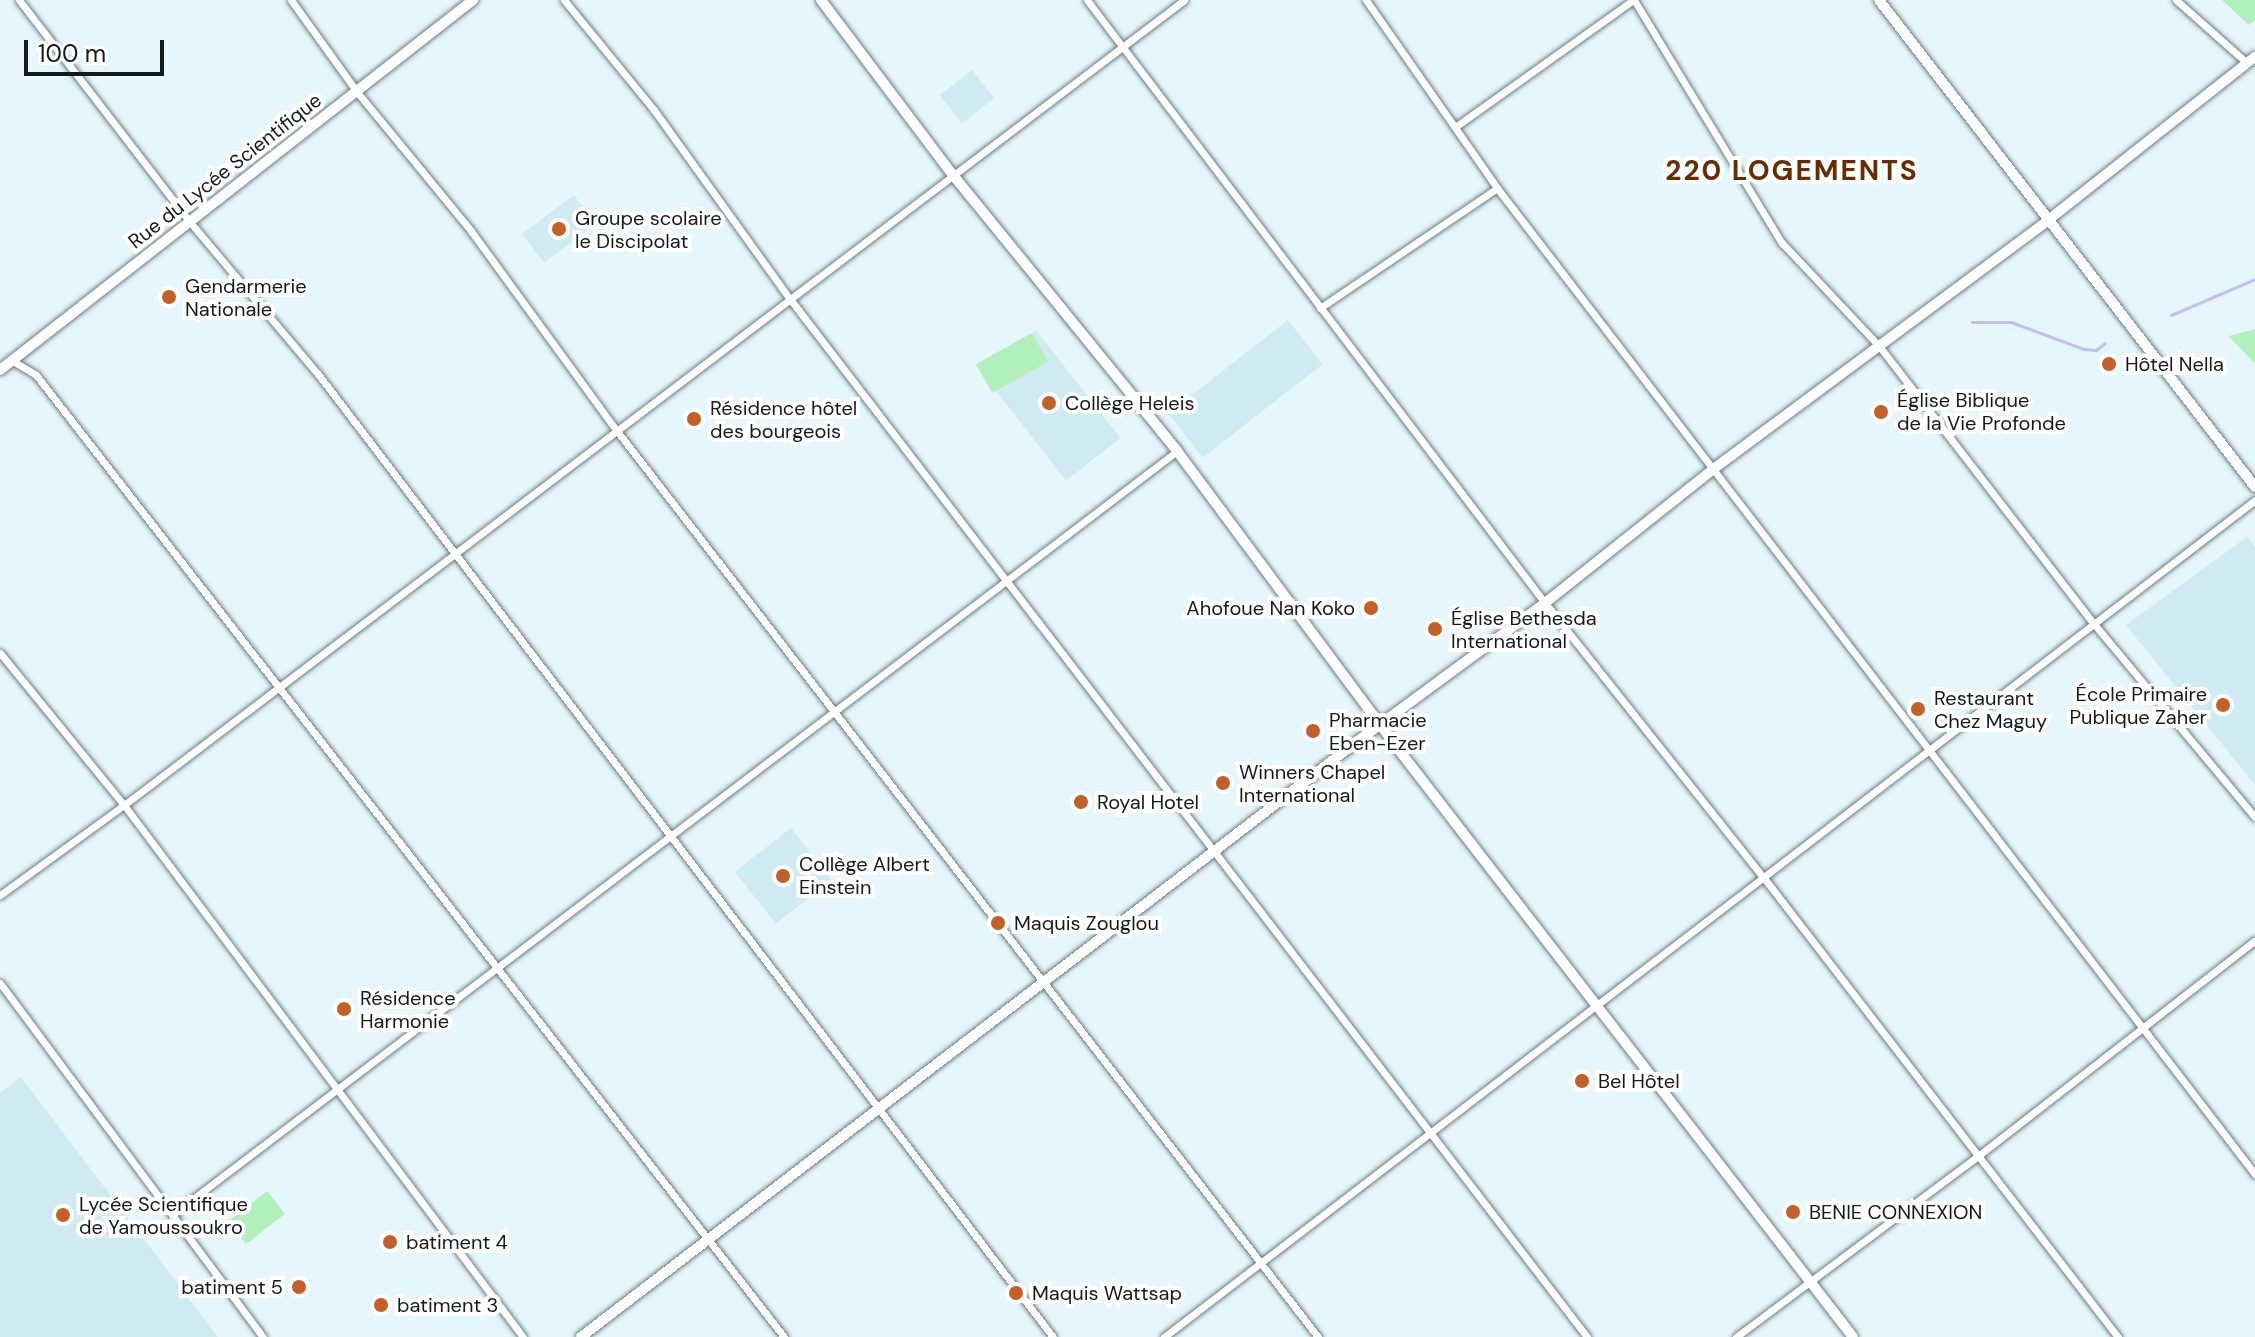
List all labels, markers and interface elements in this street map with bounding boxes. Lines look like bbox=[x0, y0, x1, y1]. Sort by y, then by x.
scale bar bbox=[28, 24, 168, 74]
text: 100 m bbox=[38, 38, 106, 69]
street label: Rue du Lycée Scientifique bbox=[124, 88, 326, 254]
district label: 220 LOGEMENTS bbox=[1665, 154, 1919, 188]
place label: Groupe scolaire le Discipolat bbox=[575, 206, 722, 253]
marker: Groupe scolaire le Discipolat bbox=[550, 220, 568, 238]
place label: Gendarmerie Nationale bbox=[185, 274, 307, 321]
marker: Gendarmerie Nationale bbox=[160, 288, 178, 306]
place label: Hôtel Nella bbox=[2125, 352, 2224, 376]
marker: Hôtel Nella bbox=[2100, 355, 2118, 373]
place label: Église Biblique de la Vie Profonde bbox=[1897, 388, 2066, 435]
place label: Collège Heleis bbox=[1065, 391, 1194, 415]
marker: Collège Heleis bbox=[1040, 394, 1058, 412]
place label: Résidence hôtel des bourgeois bbox=[710, 396, 857, 443]
marker: Église Biblique de la Vie Profonde bbox=[1872, 403, 1890, 421]
marker: Résidence hôtel des bourgeois bbox=[685, 410, 703, 428]
place label: Ahofoue Nan Koko bbox=[1186, 596, 1355, 620]
marker: Ahofoue Nan Koko bbox=[1362, 599, 1380, 617]
place label: Église Bethesda International bbox=[1451, 606, 1597, 653]
marker: Église Bethesda International bbox=[1426, 620, 1444, 638]
place label: École Primaire Publique Zaher bbox=[2070, 682, 2207, 729]
place label: Restaurant Chez Maguy bbox=[1934, 686, 2047, 733]
marker: École Primaire Publique Zaher bbox=[2214, 696, 2232, 714]
marker: Restaurant Chez Maguy bbox=[1909, 700, 1927, 718]
place label: Pharmacie Eben-Ezer bbox=[1329, 708, 1427, 755]
marker: Pharmacie Eben-Ezer bbox=[1304, 722, 1322, 740]
place label: Winners Chapel International bbox=[1239, 760, 1385, 807]
marker: Winners Chapel International bbox=[1214, 774, 1232, 792]
place label: Royal Hotel bbox=[1097, 790, 1199, 814]
marker: Royal Hotel bbox=[1072, 793, 1090, 811]
place label: Collège Albert Einstein bbox=[799, 852, 930, 899]
marker: Collège Albert Einstein bbox=[774, 867, 792, 885]
place label: Maquis Zouglou bbox=[1014, 911, 1159, 935]
marker: Maquis Zouglou bbox=[989, 914, 1007, 932]
place label: Résidence Harmonie bbox=[360, 986, 456, 1033]
marker: Résidence Harmonie bbox=[335, 1000, 353, 1018]
place label: Bel Hôtel bbox=[1598, 1069, 1680, 1093]
marker: Bel Hôtel bbox=[1573, 1072, 1591, 1090]
place label: Lycée Scientifique de Yamoussoukro bbox=[79, 1192, 248, 1239]
place label: BENIE CONNEXION bbox=[1809, 1200, 1982, 1224]
marker: BENIE CONNEXION bbox=[1784, 1203, 1802, 1221]
marker: Lycée Scientifique de Yamoussoukro bbox=[54, 1206, 72, 1224]
place label: batiment 4 bbox=[406, 1230, 508, 1254]
marker: batiment 4 bbox=[381, 1233, 399, 1251]
place label: batiment 5 bbox=[181, 1275, 283, 1299]
marker: batiment 5 bbox=[290, 1278, 308, 1296]
place label: Maquis Wattsap bbox=[1032, 1281, 1182, 1305]
marker: Maquis Wattsap bbox=[1007, 1284, 1025, 1302]
place label: batiment 3 bbox=[397, 1293, 498, 1317]
marker: batiment 3 bbox=[372, 1296, 390, 1314]

